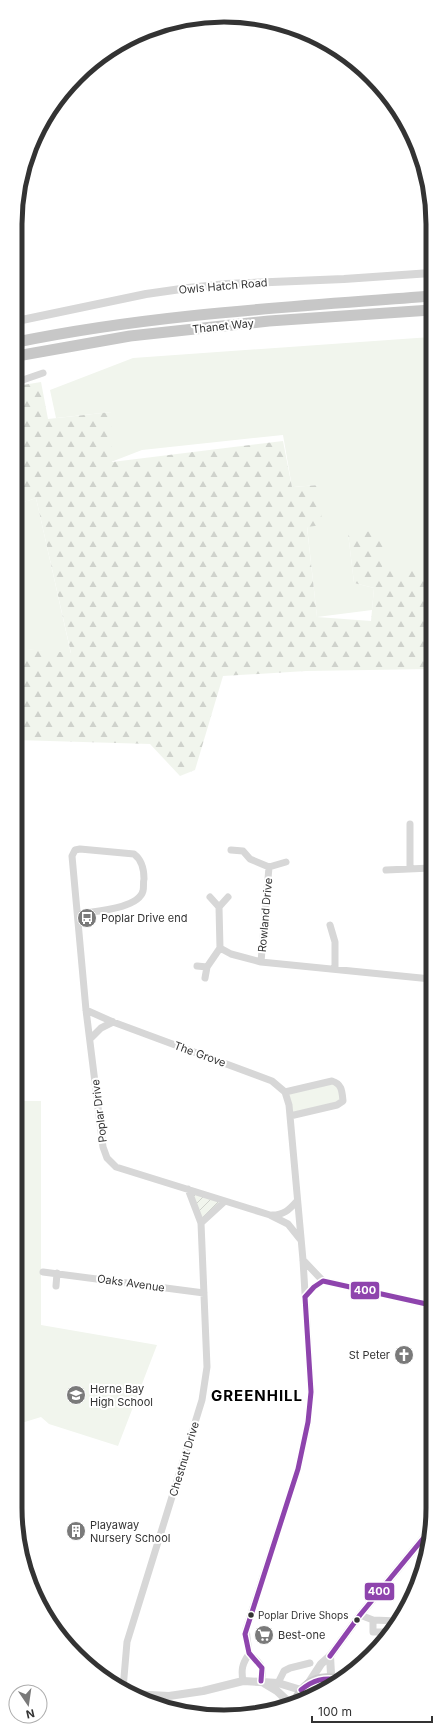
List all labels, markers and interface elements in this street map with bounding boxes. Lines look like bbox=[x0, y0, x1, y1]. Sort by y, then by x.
street label: Owls Hatch Road bbox=[178, 275, 268, 297]
street label: Thanet Way bbox=[192, 316, 254, 336]
street label: Rowland Drive bbox=[255, 877, 275, 953]
bus stop icon: Poplar Drive end bbox=[76, 907, 98, 929]
place label: Poplar Drive end bbox=[101, 911, 187, 925]
street label: The Grove bbox=[172, 1038, 228, 1070]
street label: Poplar Drive bbox=[88, 1079, 110, 1143]
street label: Oaks Avenue bbox=[96, 1271, 166, 1295]
line badge: 400 bbox=[350, 1281, 380, 1300]
text: 400 bbox=[354, 1283, 376, 1297]
church icon: St Peter bbox=[393, 1344, 415, 1366]
place label: St Peter bbox=[349, 1348, 390, 1362]
place label: Herne Bay High School bbox=[90, 1382, 153, 1409]
school or university icon: Herne Bay High School bbox=[65, 1384, 87, 1406]
district label: GREENHILL bbox=[211, 1386, 303, 1405]
street label: Chestnut Drive bbox=[166, 1420, 202, 1498]
place label: Playaway Nursery School bbox=[90, 1518, 170, 1545]
building icon: Playaway Nursery School bbox=[65, 1520, 87, 1542]
line badge: 400 bbox=[364, 1582, 395, 1601]
text: 400 bbox=[368, 1584, 390, 1598]
place label: Poplar Drive Shops bbox=[258, 1609, 348, 1621]
marker: Poplar Drive Shops bbox=[246, 1610, 256, 1620]
unlabelled marker bbox=[352, 1615, 362, 1625]
supermarket icon: Best-one bbox=[253, 1624, 275, 1646]
place label: Best-one bbox=[278, 1628, 325, 1642]
north arrow bbox=[8, 1684, 48, 1724]
scale bar bbox=[312, 1698, 432, 1724]
text: 100 m bbox=[318, 1704, 352, 1719]
text: N bbox=[25, 1706, 36, 1722]

